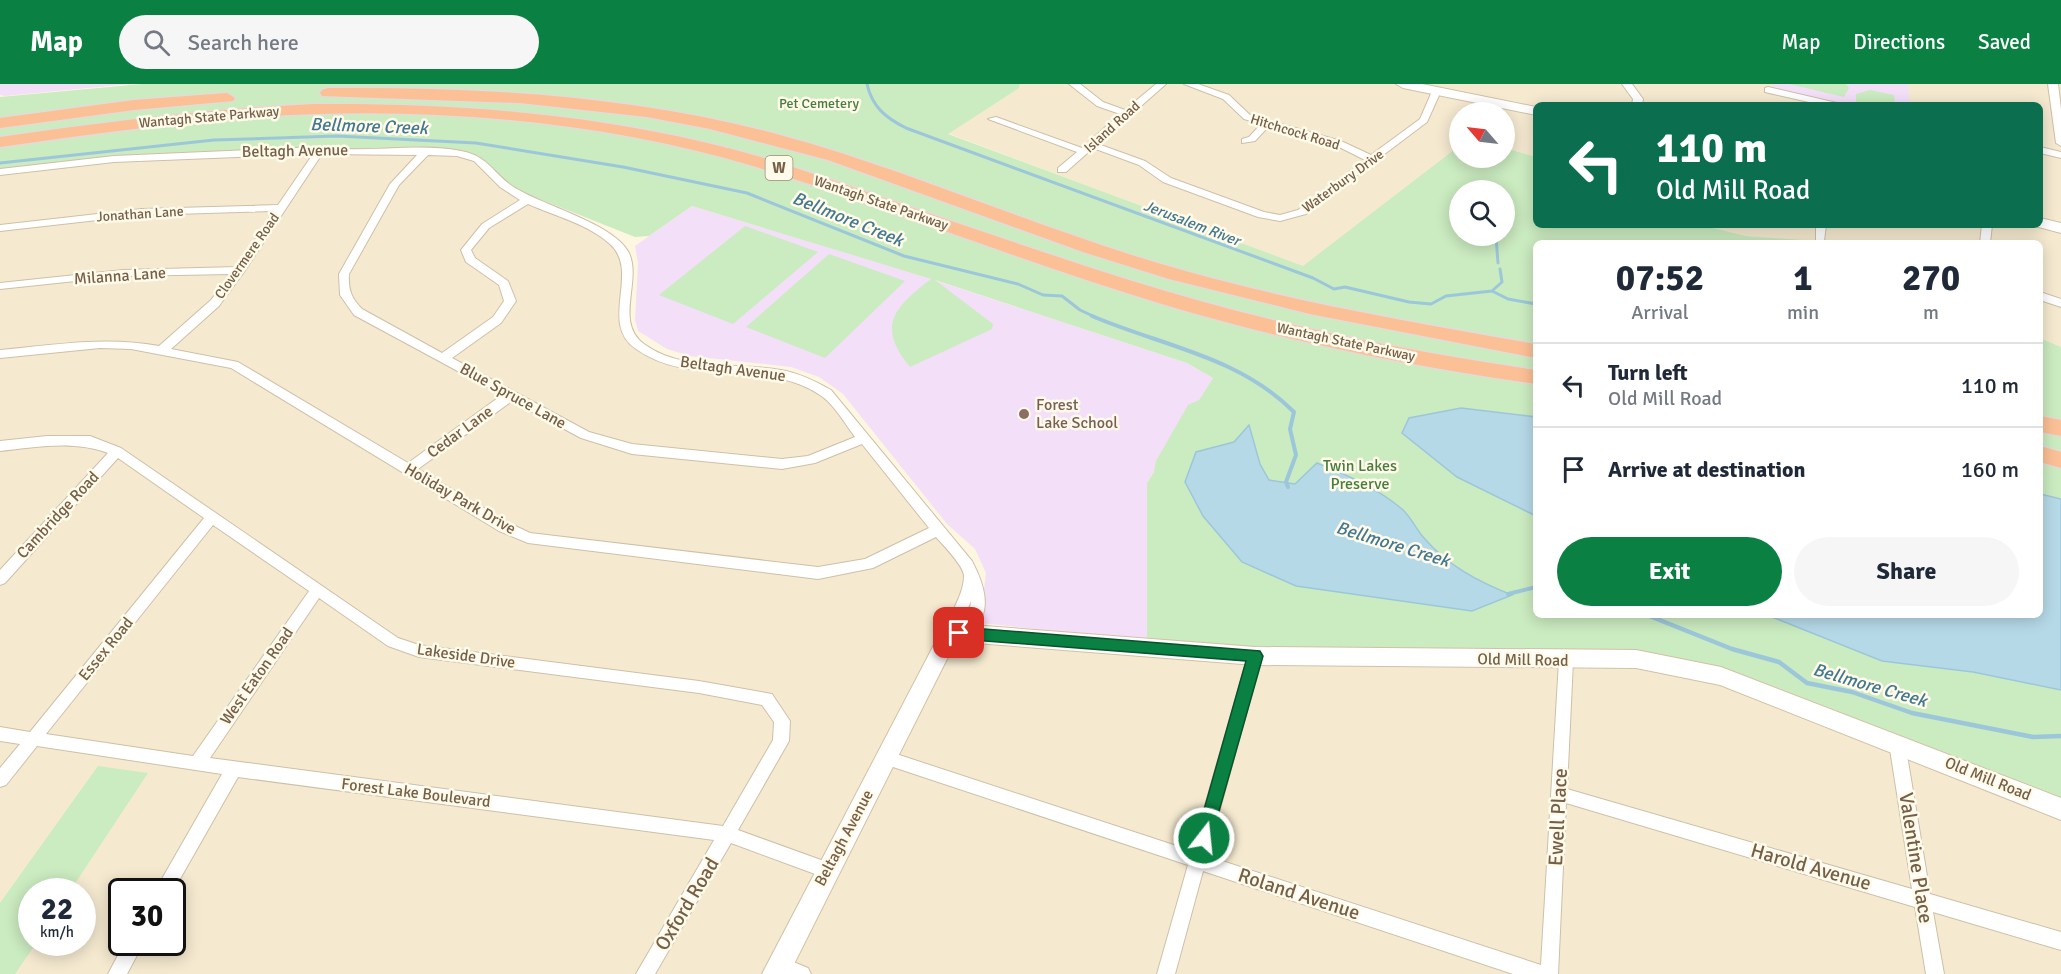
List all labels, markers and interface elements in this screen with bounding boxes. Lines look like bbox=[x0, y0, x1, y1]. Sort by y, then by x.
search box bbox=[119, 15, 539, 69]
text: Map bbox=[30, 25, 83, 59]
icon: search bbox=[140, 26, 173, 59]
text: Search here bbox=[188, 29, 299, 56]
text: Map bbox=[1782, 29, 1820, 55]
text: Directions bbox=[1853, 29, 1945, 55]
text: Saved bbox=[1978, 29, 2031, 55]
park label: Pet Cemetery bbox=[779, 95, 859, 112]
street label: Island Road bbox=[1080, 97, 1144, 157]
street label: Wantagh State Parkway bbox=[138, 102, 280, 132]
north arrow bbox=[1449, 102, 1515, 168]
map controls bbox=[1449, 102, 1515, 246]
street label: Hitchcock Road bbox=[1248, 110, 1342, 154]
water label: Bellmore Creek bbox=[310, 113, 430, 139]
text: 110 m bbox=[1656, 123, 1767, 174]
icon: left bbox=[1557, 126, 1635, 204]
street label: Beltagh Avenue bbox=[242, 140, 348, 162]
street label: Waterbury Drive bbox=[1299, 146, 1387, 216]
road number: W bbox=[766, 156, 792, 180]
street label: Wantagh State Parkway bbox=[812, 172, 951, 234]
text: Old Mill Road bbox=[1656, 174, 1810, 207]
button: search bbox=[1449, 180, 1515, 246]
water label: Bellmore Creek bbox=[789, 187, 908, 252]
water label: Jerusalem River bbox=[1141, 196, 1245, 251]
street label: Jonathan Lane bbox=[96, 202, 184, 226]
street label: Clovermere Road bbox=[211, 210, 283, 302]
text: 07:52 bbox=[1616, 256, 1704, 301]
text: 1 bbox=[1793, 256, 1813, 301]
text: 270 bbox=[1902, 256, 1960, 301]
street label: Milanna Lane bbox=[73, 263, 167, 289]
text: Arrival bbox=[1631, 300, 1689, 325]
text: min bbox=[1787, 300, 1819, 325]
text: m bbox=[1923, 300, 1939, 325]
street label: Wantagh State Parkway bbox=[1275, 319, 1417, 365]
street label: Beltagh Avenue bbox=[679, 352, 787, 386]
street label: Blue Spruce Lane bbox=[456, 359, 570, 433]
text: Turn left bbox=[1608, 359, 1688, 386]
icon: left bbox=[1557, 369, 1590, 402]
text: 110 m bbox=[1961, 372, 2019, 399]
text: Old Mill Road bbox=[1608, 386, 1722, 411]
place label: Forest Lake School bbox=[1036, 395, 1118, 433]
street label: Cedar Lane bbox=[423, 401, 497, 463]
marker: Forest Lake School bbox=[1017, 407, 1031, 421]
icon: arrive bbox=[1557, 453, 1590, 486]
park label: Twin Lakes Preserve bbox=[1323, 456, 1397, 494]
text: Arrive at destination bbox=[1608, 456, 1805, 483]
text: 160 m bbox=[1961, 456, 2019, 483]
street label: Holiday Park Drive bbox=[401, 459, 519, 539]
street label: Cambridge Road bbox=[12, 467, 104, 563]
water label: Bellmore Creek bbox=[1334, 516, 1454, 572]
button: Exit bbox=[1557, 537, 1782, 606]
button: Share bbox=[1794, 537, 2019, 606]
pin bbox=[933, 607, 984, 658]
street label: Essex Road bbox=[74, 613, 138, 685]
icon: arrive bbox=[942, 616, 975, 649]
street label: West Eaton Road bbox=[216, 623, 298, 729]
street label: Lakeside Drive bbox=[415, 639, 517, 673]
street label: Old Mill Road bbox=[1477, 649, 1569, 671]
water label: Bellmore Creek bbox=[1811, 658, 1931, 712]
street label: Old Mill Road bbox=[1942, 753, 2034, 805]
street label: Ewell Place bbox=[1543, 768, 1573, 866]
street label: Forest Lake Boulevard bbox=[340, 774, 492, 812]
street label: Beltagh Avenue bbox=[810, 786, 878, 890]
street label: Valentine Place bbox=[1893, 791, 1939, 925]
position arrow bbox=[1172, 806, 1236, 870]
street label: Harold Avenue bbox=[1748, 838, 1874, 896]
street label: Oxford Road bbox=[649, 853, 725, 955]
street label: Roland Avenue bbox=[1235, 863, 1363, 925]
speed limit sign: 30 bbox=[108, 878, 186, 956]
text: 22 bbox=[41, 891, 73, 928]
text: km/h bbox=[40, 923, 74, 941]

